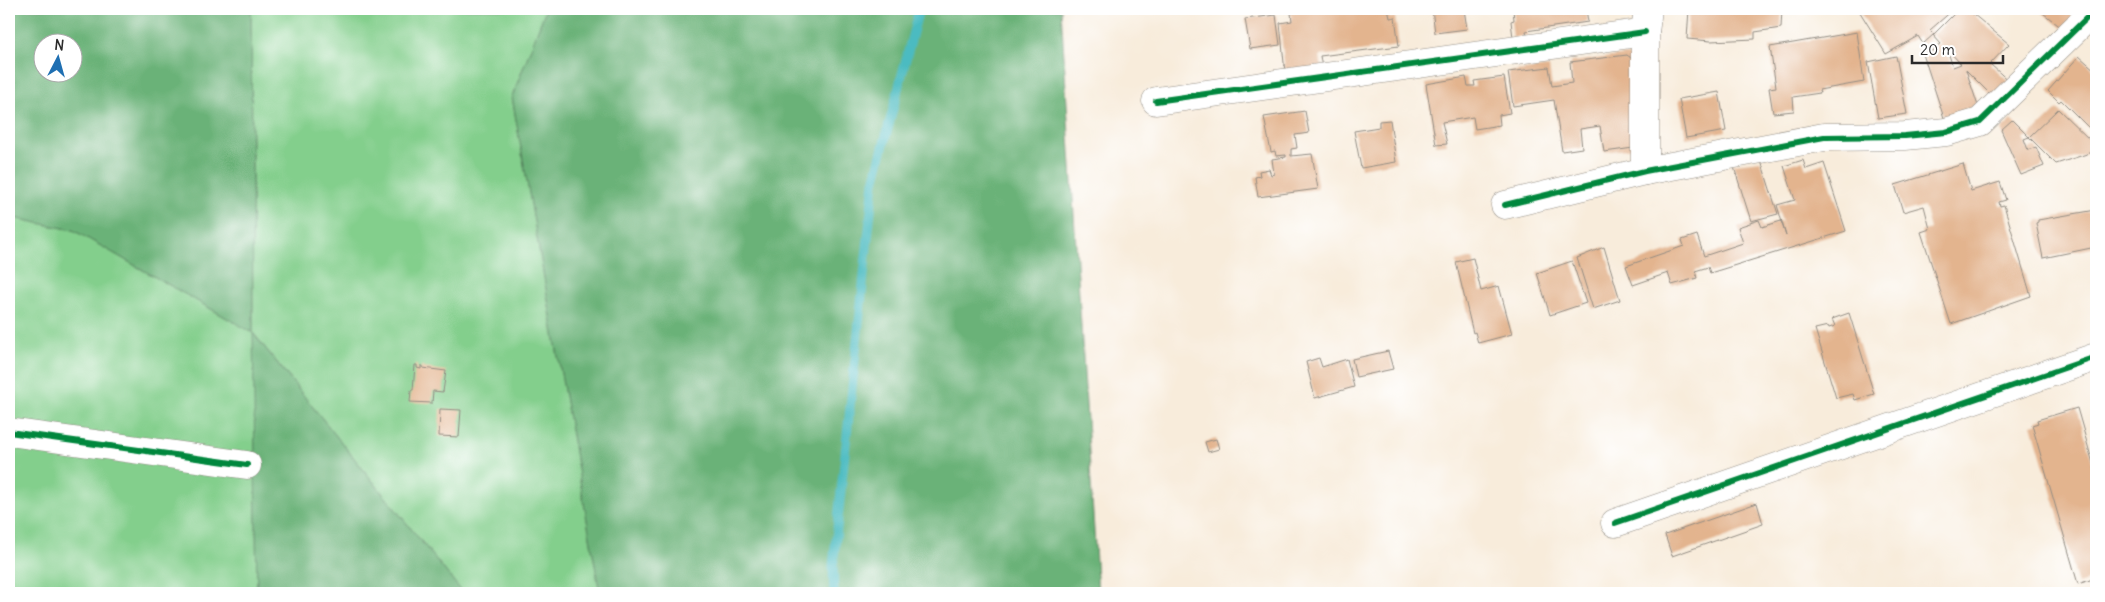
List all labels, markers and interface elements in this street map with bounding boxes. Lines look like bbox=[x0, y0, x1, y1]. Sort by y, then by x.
north arrow bbox=[32, 32, 82, 82]
scale bar bbox=[1912, 32, 2004, 64]
text: N bbox=[54, 36, 65, 55]
text: 20 m bbox=[1920, 40, 1955, 59]

